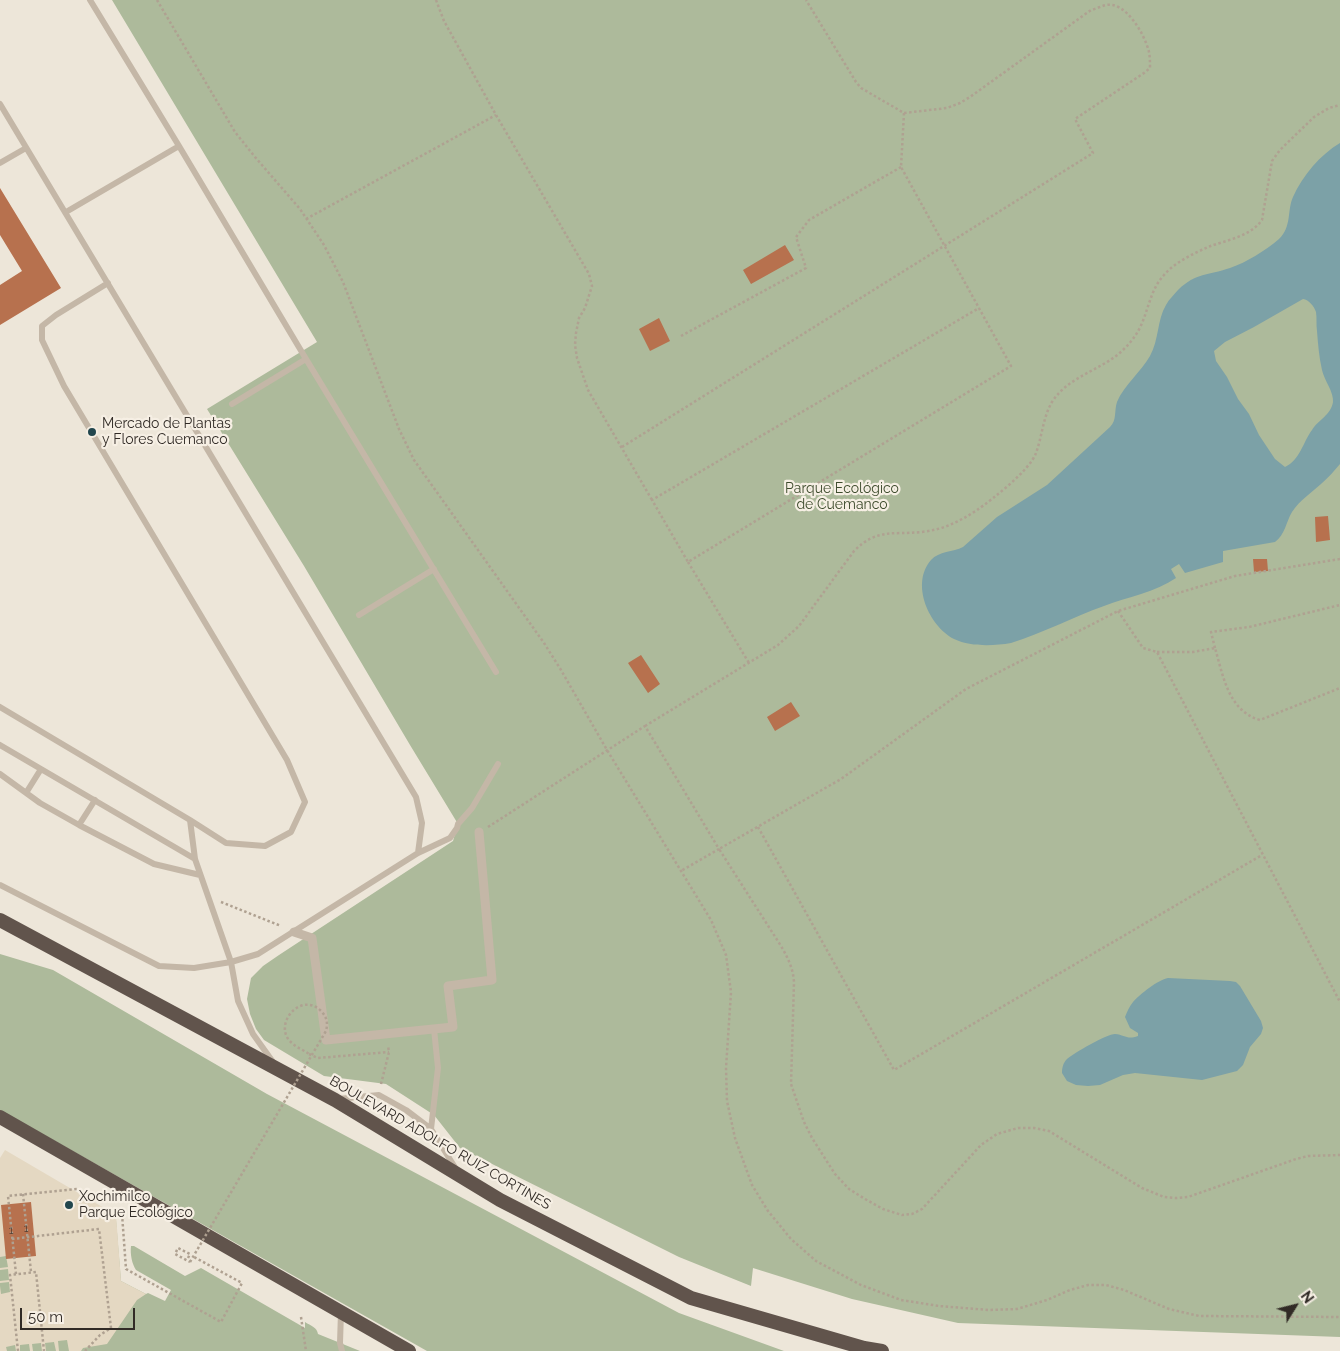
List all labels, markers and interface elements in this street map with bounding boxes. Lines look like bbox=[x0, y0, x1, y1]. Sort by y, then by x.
place label: Mercado de Plantas y Flores Cuemanco bbox=[102, 416, 231, 448]
marker: Mercado de Plantas y Flores Cuemanco bbox=[86, 426, 98, 438]
park label: Parque Ecológico de Cuemanco bbox=[785, 481, 899, 514]
street label: BOULEVARD ADOLFO RUIZ CORTINES bbox=[326, 1073, 554, 1213]
place label: Xochimilco Parque Ecológico bbox=[79, 1189, 193, 1222]
marker: Xochimilco Parque Ecológico bbox=[63, 1199, 75, 1211]
house number: 1 bbox=[24, 1222, 28, 1236]
house number: 1 bbox=[9, 1224, 13, 1238]
north arrow bbox=[1270, 1281, 1320, 1331]
text: N bbox=[1298, 1288, 1317, 1306]
scale bar bbox=[22, 1298, 138, 1330]
text: 50 m bbox=[28, 1308, 63, 1326]

